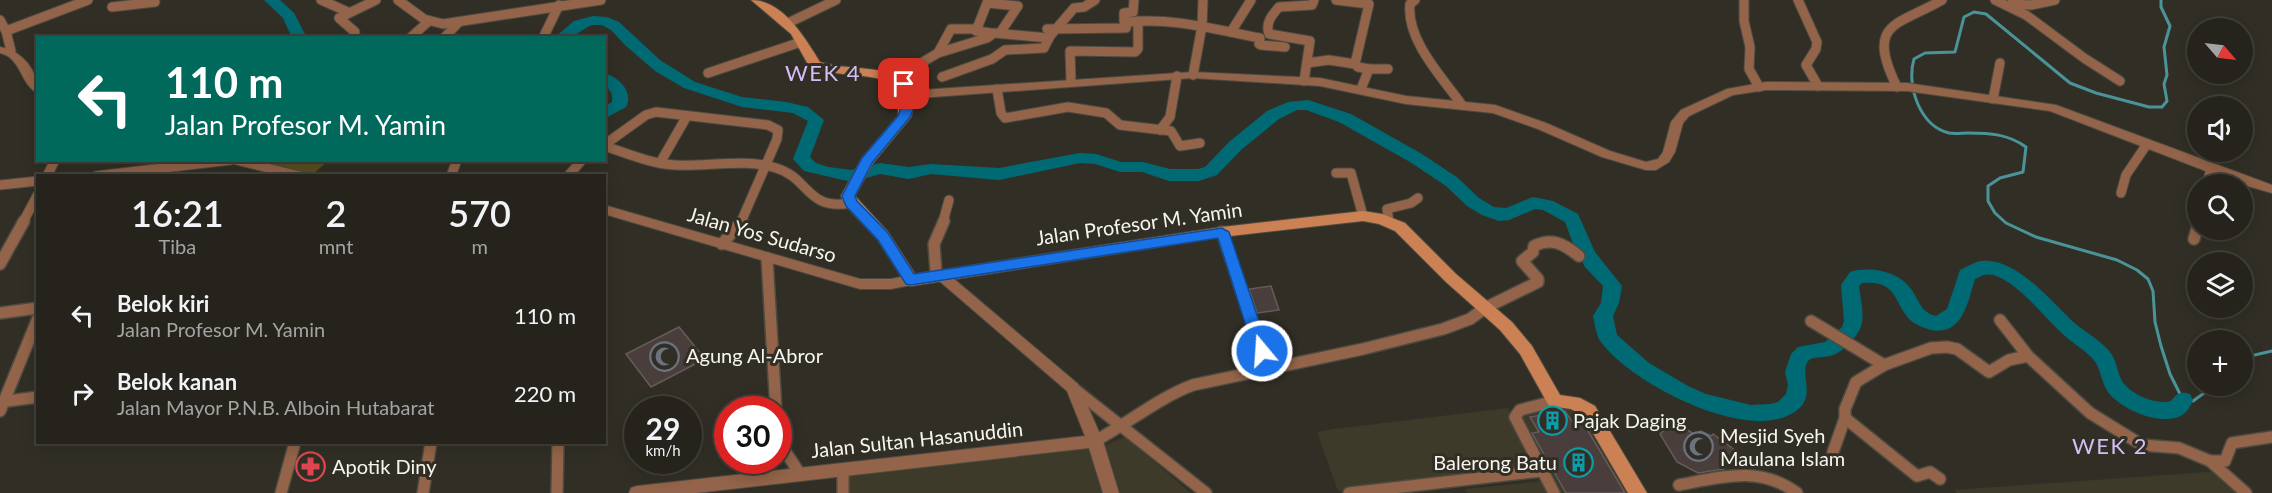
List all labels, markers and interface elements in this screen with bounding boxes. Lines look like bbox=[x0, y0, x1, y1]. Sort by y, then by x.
north arrow bbox=[2187, 18, 2253, 84]
map controls bbox=[2187, 18, 2253, 396]
text: 110 m bbox=[165, 57, 283, 107]
pin bbox=[878, 58, 929, 109]
district label: WEK 4 bbox=[785, 59, 861, 86]
icon: left bbox=[66, 60, 144, 138]
icon: arrive bbox=[887, 67, 920, 100]
button: sound bbox=[2187, 96, 2253, 162]
text: Jalan Profesor M. Yamin bbox=[165, 108, 446, 141]
button: search bbox=[2187, 174, 2253, 240]
text: 16:21 bbox=[131, 191, 224, 235]
text: 2 bbox=[326, 191, 346, 235]
text: 570 bbox=[448, 191, 511, 235]
street label: Jalan Profesor M. Yamin bbox=[1034, 197, 1244, 249]
street label: Jalan Yos Sudarso bbox=[685, 201, 839, 267]
text: Tiba bbox=[158, 234, 196, 258]
text: mnt bbox=[319, 234, 353, 258]
text: m bbox=[471, 234, 488, 258]
button: layers bbox=[2187, 252, 2253, 318]
text: Belok kiri bbox=[117, 290, 209, 317]
icon: left bbox=[66, 299, 99, 332]
text: 110 m bbox=[514, 302, 576, 329]
text: Jalan Profesor M. Yamin bbox=[117, 317, 325, 341]
position arrow bbox=[1230, 319, 1294, 383]
button: + bbox=[2187, 330, 2253, 396]
mosque icon: Agung Al-Abror bbox=[649, 340, 681, 372]
place label: Agung Al-Abror bbox=[686, 343, 824, 367]
text: Belok kanan bbox=[117, 368, 237, 395]
icon: right bbox=[66, 377, 99, 410]
text: 220 m bbox=[514, 380, 576, 407]
text: Jalan Mayor P.N.B. Alboin Hutabarat bbox=[117, 395, 435, 419]
speed limit sign: 30 bbox=[714, 396, 792, 474]
building icon: Pajak Daging bbox=[1536, 405, 1568, 437]
place label: Pajak Daging bbox=[1573, 408, 1686, 432]
text: 29 bbox=[646, 410, 680, 446]
street label: Jalan Sultan Hasanuddin bbox=[810, 416, 1024, 462]
place label: Mesjid Syeh Maulana Islam bbox=[1720, 423, 1845, 470]
mosque icon: Mesjid Syeh Maulana Islam bbox=[1683, 431, 1715, 463]
district label: WEK 2 bbox=[2072, 432, 2148, 459]
text: km/h bbox=[645, 441, 681, 459]
building icon: Balerong Batu bbox=[1562, 447, 1594, 479]
place label: Balerong Batu bbox=[1433, 450, 1557, 474]
pharmacy icon: Apotik Diny bbox=[295, 451, 327, 483]
place label: Apotik Diny bbox=[332, 454, 437, 478]

